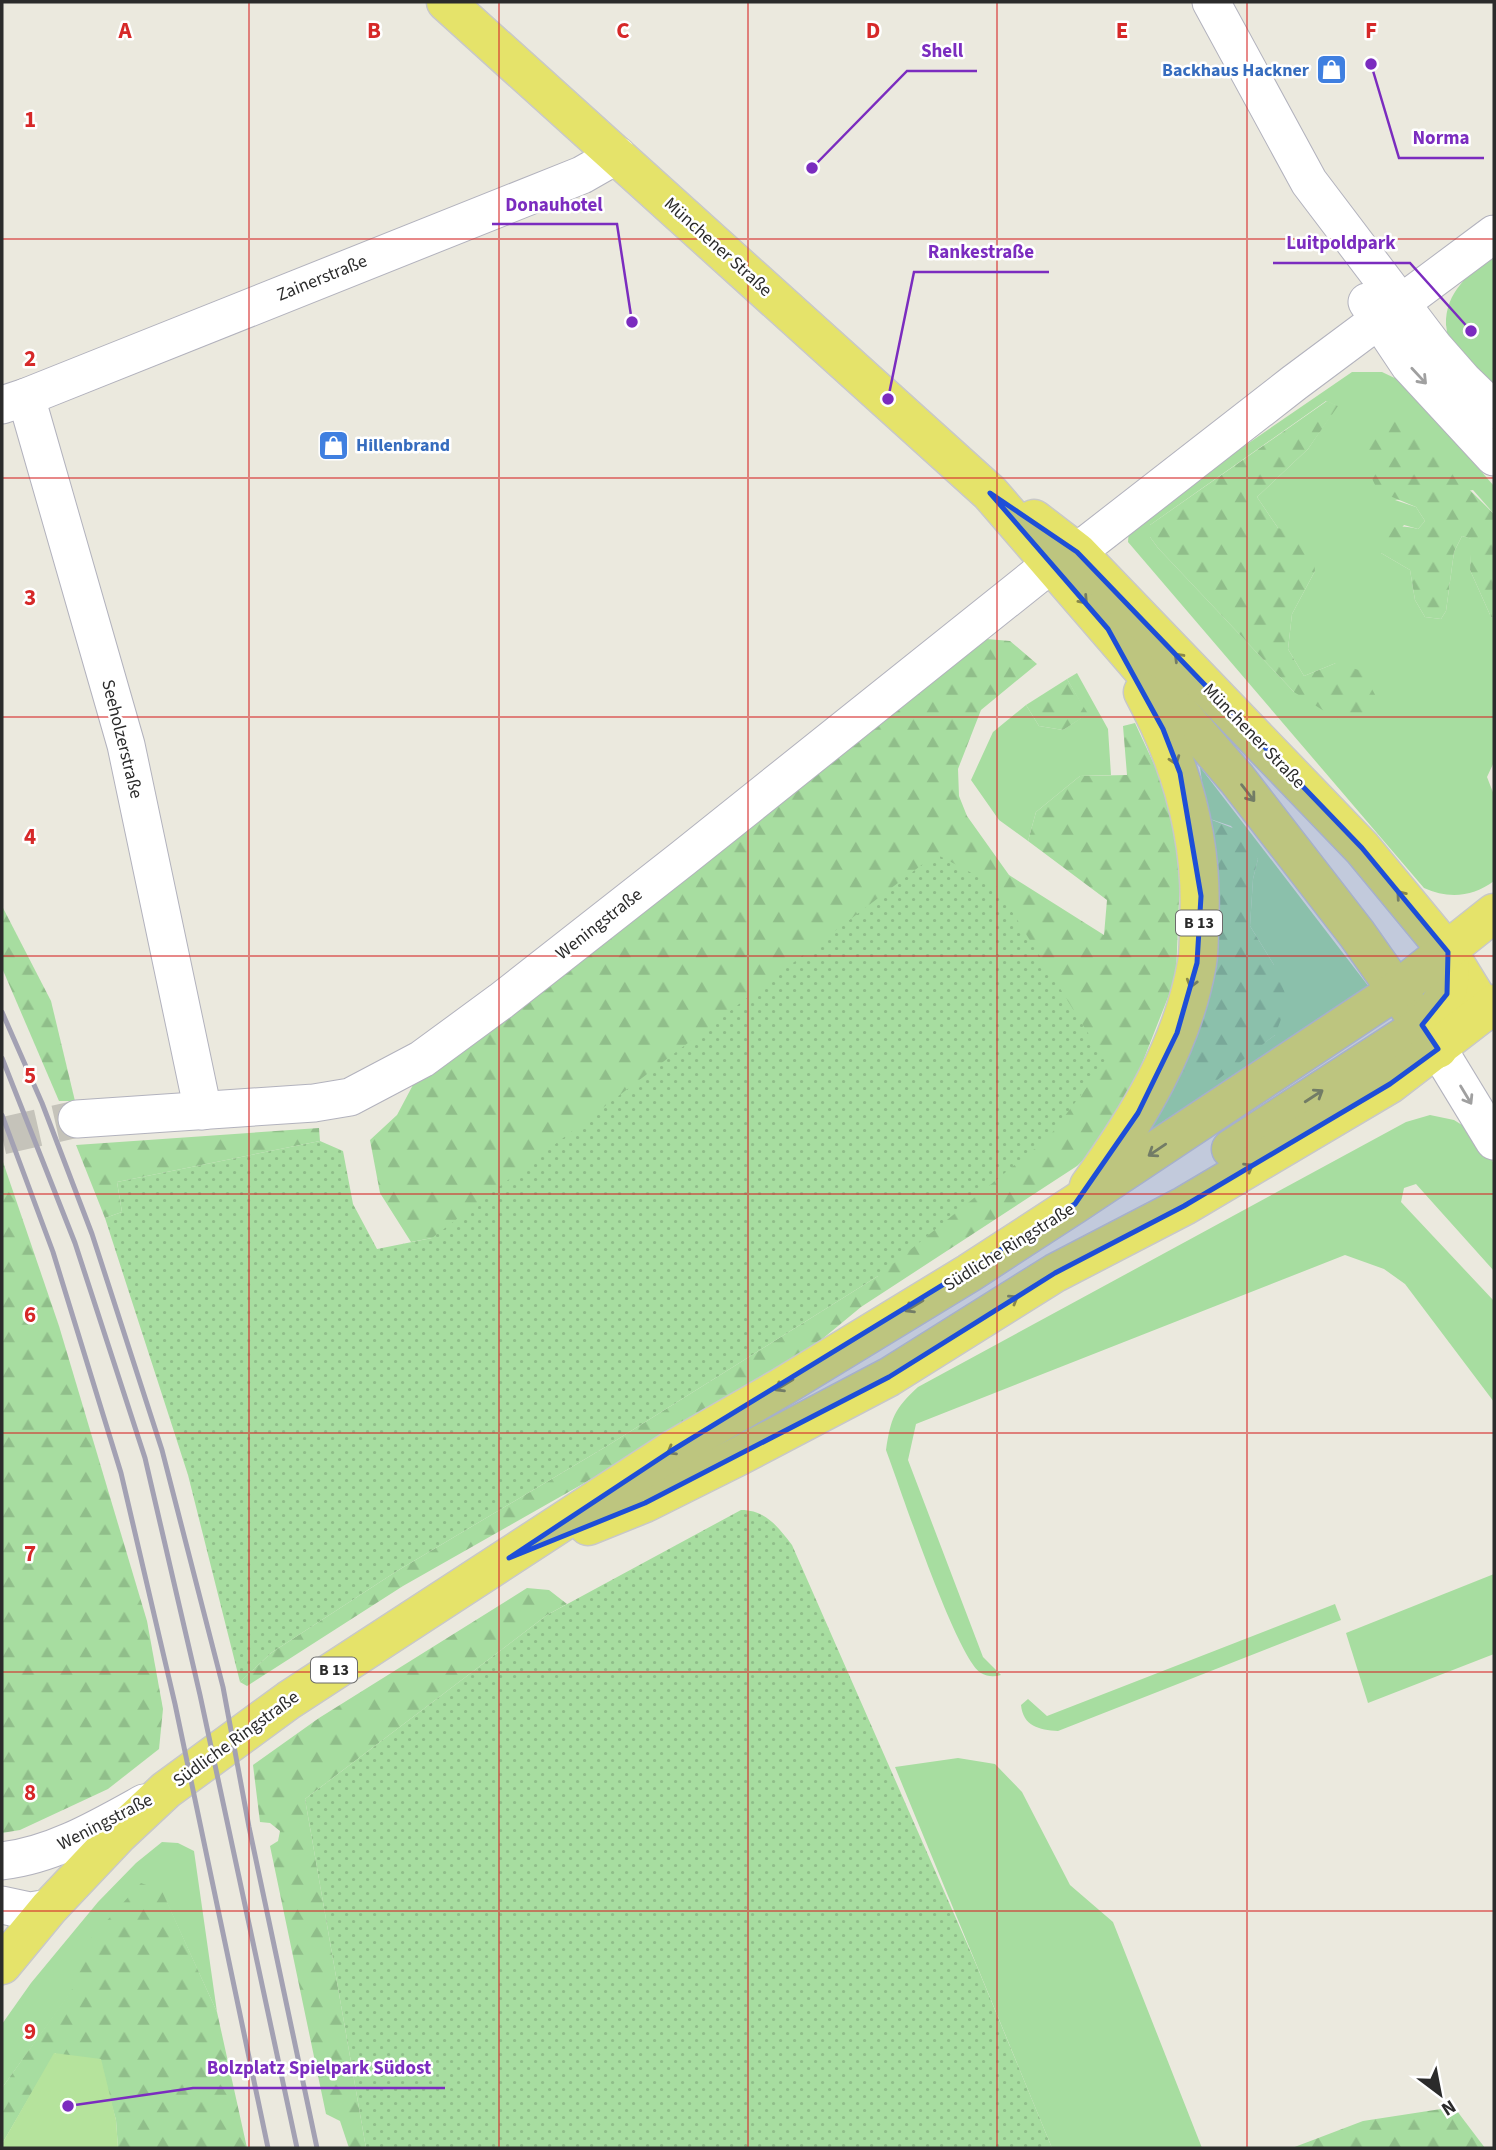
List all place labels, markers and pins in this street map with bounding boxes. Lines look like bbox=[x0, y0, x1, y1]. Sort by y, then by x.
callout: Shell bbox=[907, 31, 977, 71]
shop icon: Backhaus Hackner bbox=[1315, 53, 1349, 87]
place label: Backhaus Hackner bbox=[1162, 58, 1310, 83]
callout: Norma bbox=[1399, 118, 1484, 158]
callout: Donauhotel bbox=[492, 184, 617, 224]
callout: Luitpoldpark bbox=[1273, 223, 1410, 263]
callout: Rankestraße bbox=[914, 232, 1049, 272]
shop icon: Hillenbrand bbox=[316, 428, 350, 462]
place label: Hillenbrand bbox=[356, 433, 450, 458]
callout: Bolzplatz Spielpark Südost bbox=[193, 2048, 445, 2088]

